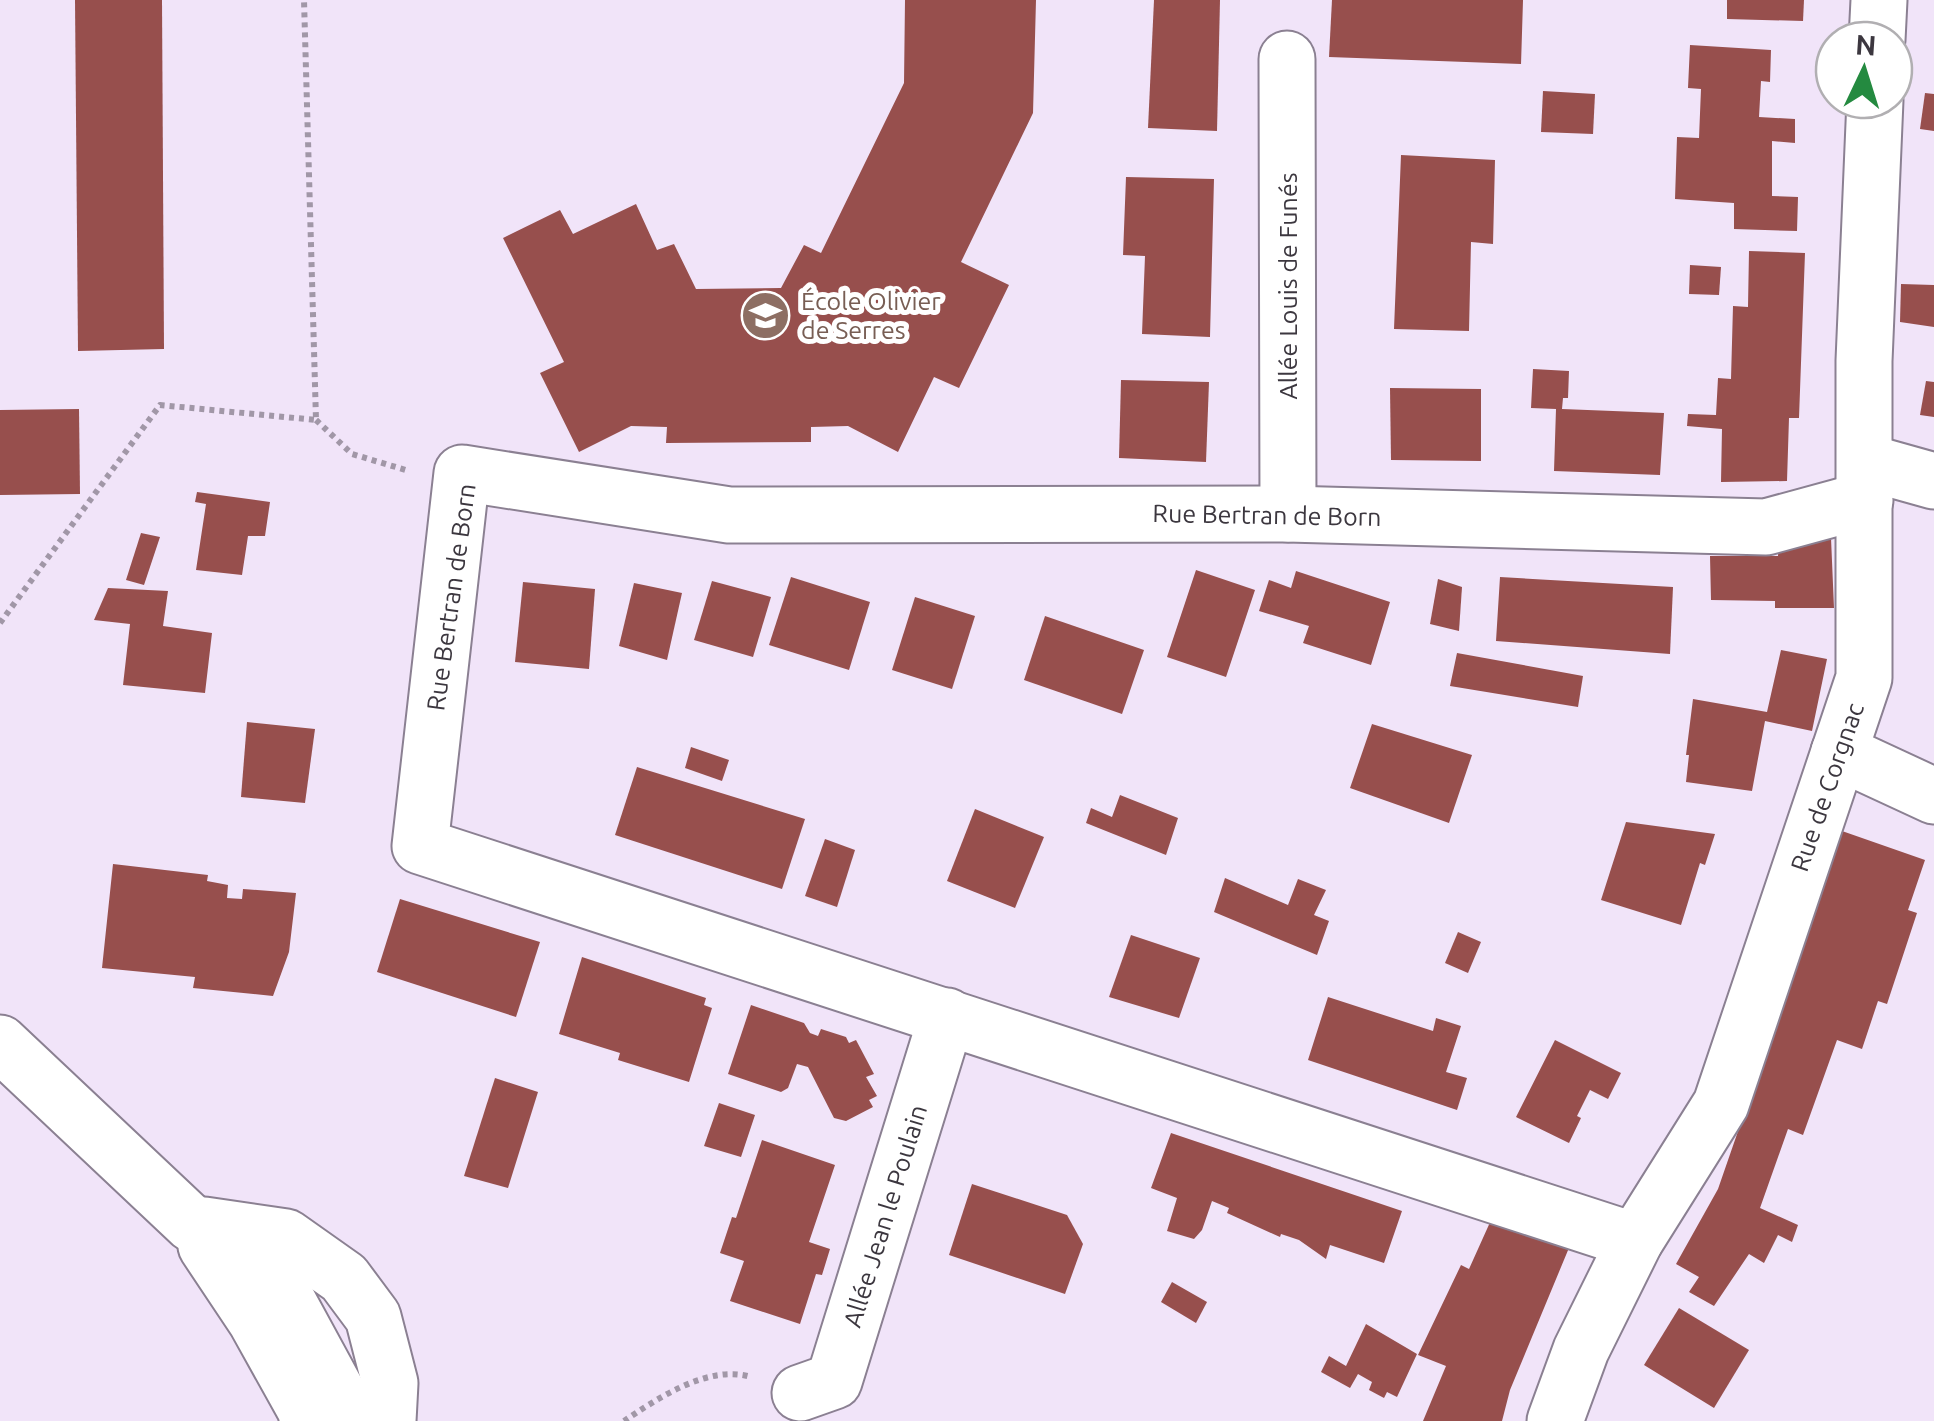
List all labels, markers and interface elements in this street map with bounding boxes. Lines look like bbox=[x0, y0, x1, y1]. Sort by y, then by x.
north arrow bbox=[1814, 20, 1914, 120]
text: N bbox=[1854, 28, 1877, 61]
street label: Allée Louis de Funés bbox=[1274, 172, 1302, 400]
place label: École Olivier de Serres bbox=[801, 287, 941, 344]
school or university icon: École Olivier de Serres bbox=[740, 289, 792, 341]
street label: Rue Bertran de Born bbox=[421, 482, 481, 712]
street label: Rue Bertran de Born bbox=[1152, 499, 1382, 531]
street label: Rue de Corgnac bbox=[1785, 699, 1869, 875]
street label: Allée Jean le Poulain bbox=[838, 1101, 932, 1331]

